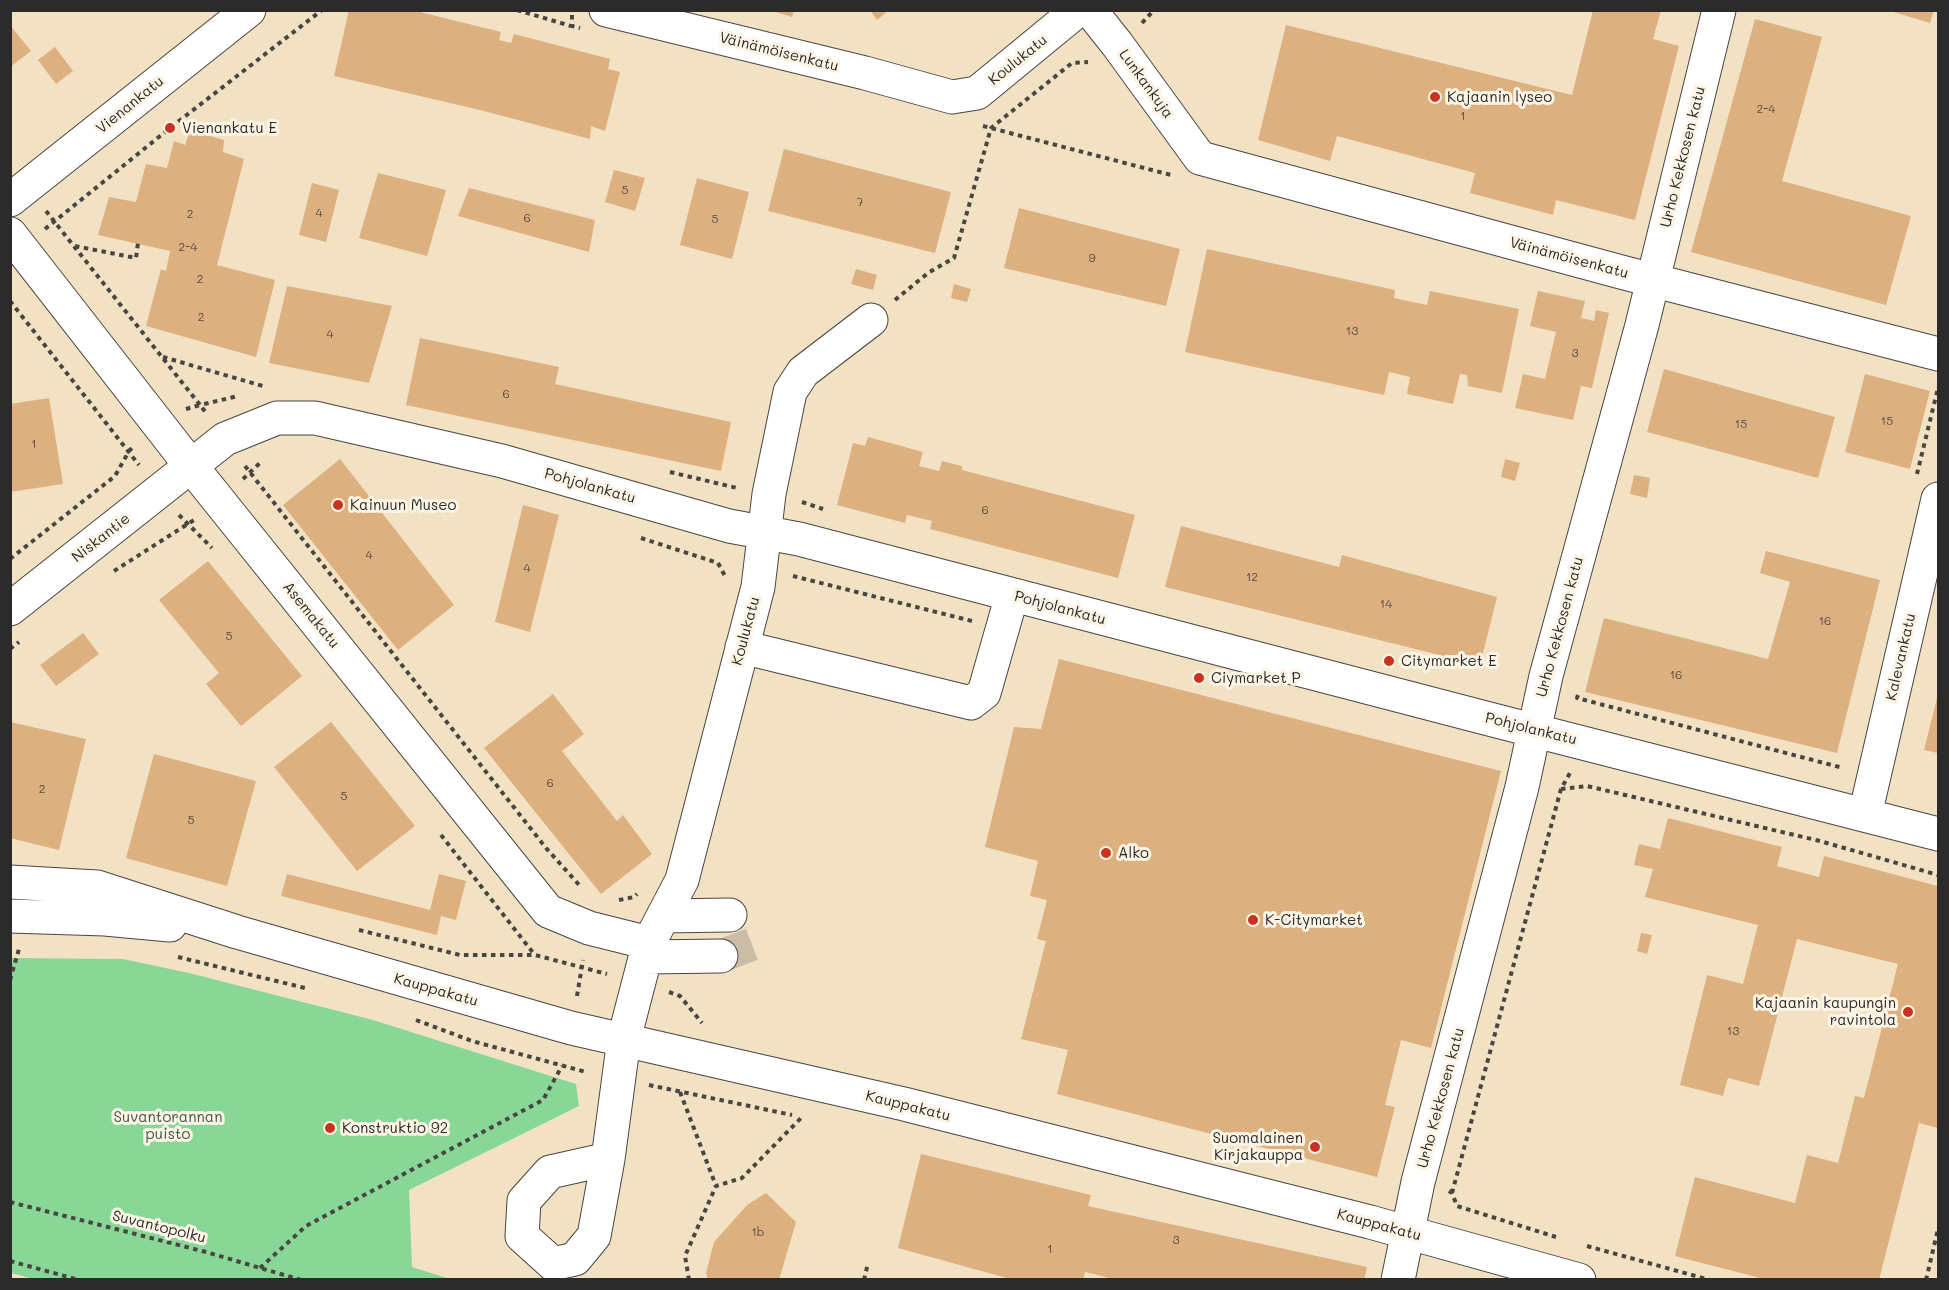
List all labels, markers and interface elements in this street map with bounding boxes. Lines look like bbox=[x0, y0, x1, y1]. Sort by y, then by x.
street label: Väinämöisenkatu bbox=[717, 28, 841, 76]
street label: Koulukatu bbox=[985, 31, 1051, 89]
street label: Lunkankuja bbox=[1115, 46, 1177, 122]
street label: Vienankatu bbox=[93, 72, 167, 138]
street label: Urho Kekkosen katu bbox=[1657, 85, 1709, 229]
place label: Kajaanin lyseo bbox=[1447, 88, 1552, 106]
marker: Kajaanin lyseo bbox=[1428, 90, 1442, 104]
house number: 2-4 bbox=[1757, 102, 1775, 116]
house number: 1 bbox=[1460, 109, 1466, 123]
place label: Vienankatu E bbox=[182, 119, 277, 137]
marker: Vienankatu E bbox=[163, 121, 177, 135]
house number: 5 bbox=[622, 183, 628, 197]
house number: 7 bbox=[857, 195, 863, 209]
house number: 4 bbox=[315, 206, 323, 220]
house number: 2 bbox=[187, 207, 193, 221]
house number: 6 bbox=[523, 211, 531, 225]
house number: 5 bbox=[712, 212, 718, 226]
street label: Väinämöisenkatu bbox=[1508, 233, 1630, 283]
house number: 2-4 bbox=[179, 240, 197, 254]
house number: 9 bbox=[1088, 251, 1096, 265]
house number: 2 bbox=[197, 272, 203, 286]
house number: 2 bbox=[198, 310, 204, 324]
house number: 13 bbox=[1346, 324, 1358, 338]
house number: 4 bbox=[326, 327, 334, 341]
house number: 3 bbox=[1571, 346, 1579, 360]
house number: 6 bbox=[502, 387, 510, 401]
house number: 15 bbox=[1881, 414, 1893, 428]
house number: 15 bbox=[1735, 417, 1747, 431]
house number: 1 bbox=[31, 437, 37, 451]
street label: Pohjolankatu bbox=[542, 464, 638, 508]
place label: Kainuun Museo bbox=[350, 496, 456, 514]
marker: Kainuun Museo bbox=[331, 498, 345, 512]
house number: 6 bbox=[981, 503, 989, 517]
street label: Niskantie bbox=[68, 510, 134, 566]
house number: 4 bbox=[365, 548, 373, 562]
street label: Urho Kekkosen katu bbox=[1533, 555, 1587, 699]
house number: 4 bbox=[523, 561, 531, 575]
house number: 12 bbox=[1246, 570, 1258, 584]
street label: Asemakatu bbox=[279, 578, 343, 652]
street label: Pohjolankatu bbox=[1012, 587, 1108, 629]
street label: Koulukatu bbox=[728, 595, 764, 667]
house number: 14 bbox=[1380, 597, 1392, 611]
street label: Kalevankatu bbox=[1882, 612, 1920, 702]
house number: 16 bbox=[1819, 614, 1831, 628]
house number: 5 bbox=[226, 629, 232, 643]
place label: Citymarket E bbox=[1401, 652, 1497, 670]
marker: Citymarket E bbox=[1382, 654, 1396, 668]
house number: 16 bbox=[1670, 668, 1682, 682]
place label: Ciymarket P bbox=[1211, 669, 1301, 687]
marker: Ciymarket P bbox=[1192, 671, 1206, 685]
street label: Pohjolankatu bbox=[1483, 709, 1579, 749]
house number: 6 bbox=[546, 776, 554, 790]
house number: 2 bbox=[39, 782, 45, 796]
house number: 5 bbox=[341, 789, 347, 803]
house number: 5 bbox=[188, 813, 194, 827]
place label: Alko bbox=[1118, 844, 1149, 862]
marker: Alko bbox=[1099, 846, 1113, 860]
place label: K-Citymarket bbox=[1265, 911, 1363, 929]
marker: K-Citymarket bbox=[1246, 913, 1260, 927]
street label: Kauppakatu bbox=[392, 969, 480, 1011]
place label: Kajaanin kaupungin ravintola bbox=[1755, 994, 1896, 1029]
marker: Kajaanin kaupungin ravintola bbox=[1901, 1005, 1915, 1019]
house number: 13 bbox=[1727, 1024, 1739, 1038]
street label: Urho Kekkosen katu bbox=[1414, 1026, 1468, 1170]
street label: Kauppakatu bbox=[864, 1087, 952, 1125]
park label: Suvantorannan puisto bbox=[114, 1108, 222, 1143]
place label: Konstruktio 92 bbox=[342, 1119, 448, 1137]
marker: Konstruktio 92 bbox=[323, 1121, 337, 1135]
place label: Suomalainen Kirjakauppa bbox=[1213, 1129, 1303, 1164]
marker: Suomalainen Kirjakauppa bbox=[1308, 1140, 1322, 1154]
street label: Kauppakatu bbox=[1335, 1205, 1423, 1245]
street label: Suvantopolku bbox=[110, 1207, 208, 1247]
house number: 1b bbox=[751, 1225, 765, 1239]
house number: 3 bbox=[1172, 1233, 1180, 1247]
house number: 1 bbox=[1047, 1242, 1053, 1256]

